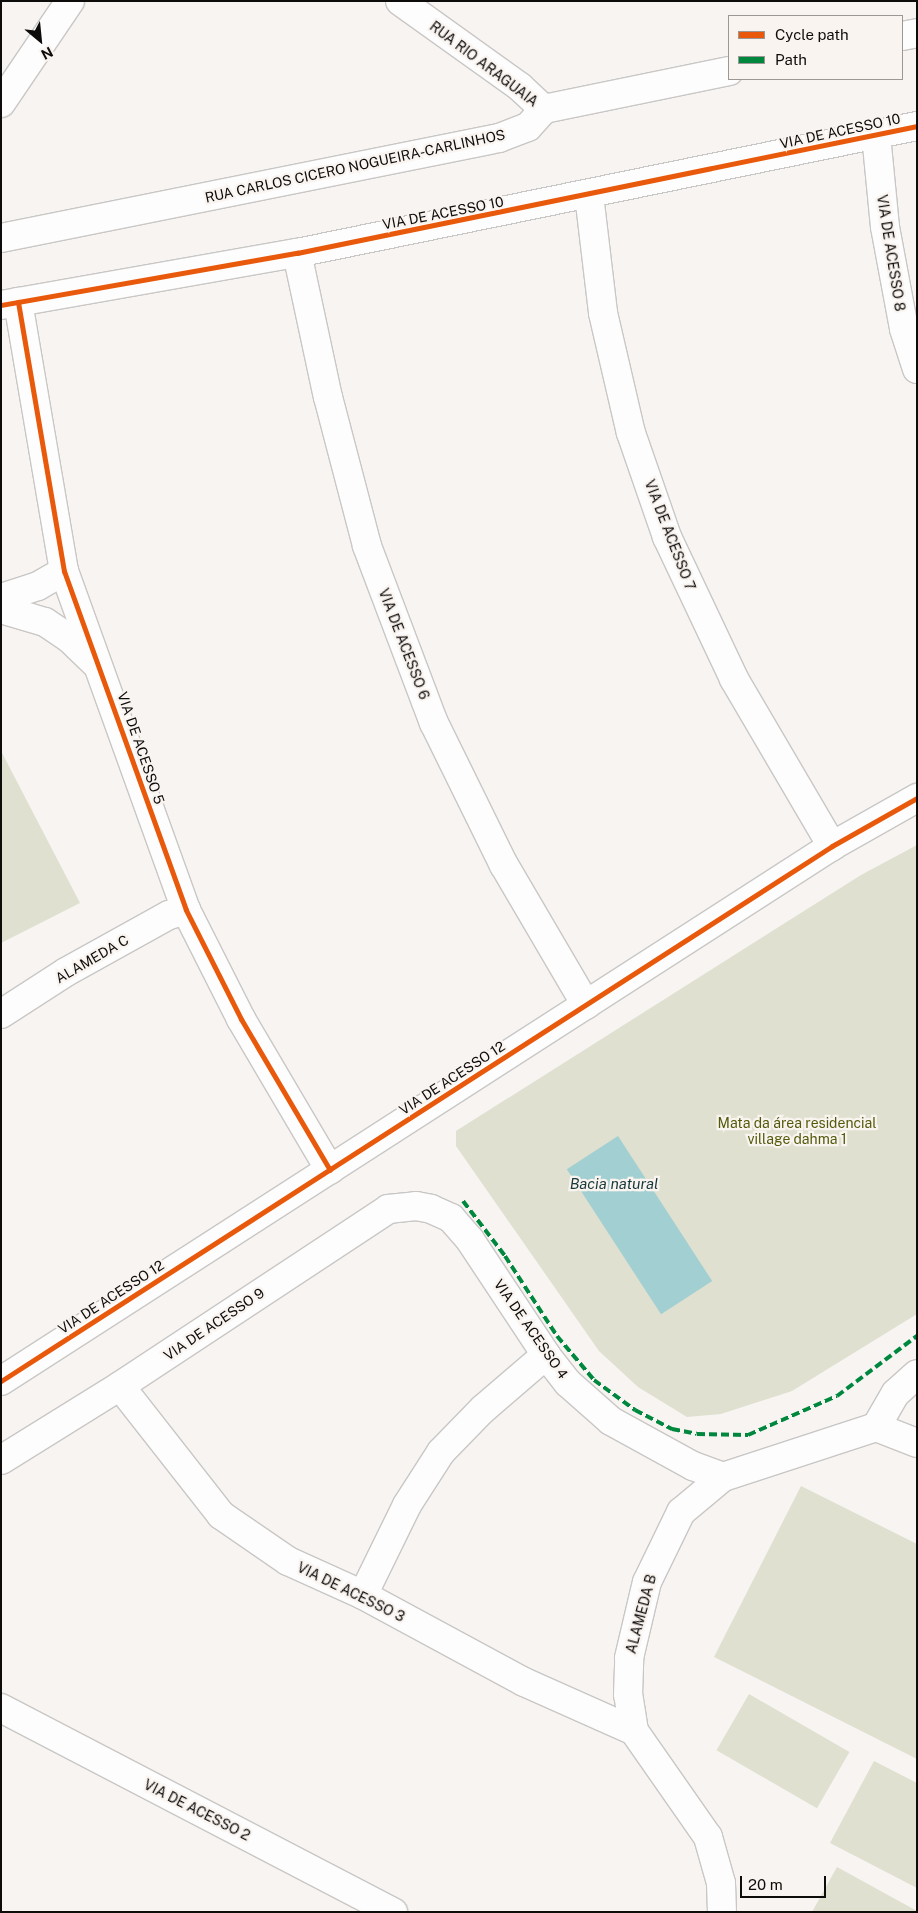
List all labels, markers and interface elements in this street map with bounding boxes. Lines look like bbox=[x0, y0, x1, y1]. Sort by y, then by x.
north arrow bbox=[15, 15, 65, 65]
legend bbox=[728, 15, 903, 80]
street label: RUA RIO ARAGUAIA bbox=[427, 18, 541, 110]
text: Cycle path bbox=[775, 26, 849, 43]
text: N bbox=[38, 44, 56, 63]
text: Path bbox=[775, 51, 807, 68]
street label: VIA DE ACESSO 10 bbox=[778, 110, 902, 152]
street label: RUA CARLOS CICERO NOGUEIRA-CARLINHOS bbox=[203, 126, 507, 206]
street label: VIA DE ACESSO 10 bbox=[381, 193, 505, 233]
street label: VIA DE ACESSO 8 bbox=[873, 194, 909, 312]
street label: VIA DE ACESSO 7 bbox=[641, 477, 699, 593]
street label: VIA DE ACESSO 6 bbox=[375, 586, 433, 702]
street label: VIA DE ACESSO 5 bbox=[114, 690, 168, 806]
street label: ALAMEDA C bbox=[52, 931, 132, 987]
street label: VIA DE ACESSO 12 bbox=[396, 1038, 508, 1118]
park label: Mata da área residencial village dahma 1 bbox=[717, 1115, 877, 1148]
water label: Bacia natural bbox=[570, 1175, 658, 1193]
street label: VIA DE ACESSO 12 bbox=[55, 1257, 167, 1337]
street label: VIA DE ACESSO 4 bbox=[490, 1276, 572, 1382]
street label: VIA DE ACESSO 9 bbox=[161, 1284, 267, 1364]
street label: VIA DE ACESSO 3 bbox=[295, 1559, 407, 1625]
street label: ALAMEDA B bbox=[622, 1573, 660, 1655]
street label: VIA DE ACESSO 2 bbox=[141, 1776, 253, 1844]
scale bar bbox=[743, 1866, 829, 1898]
text: 20 m bbox=[748, 1876, 783, 1893]

